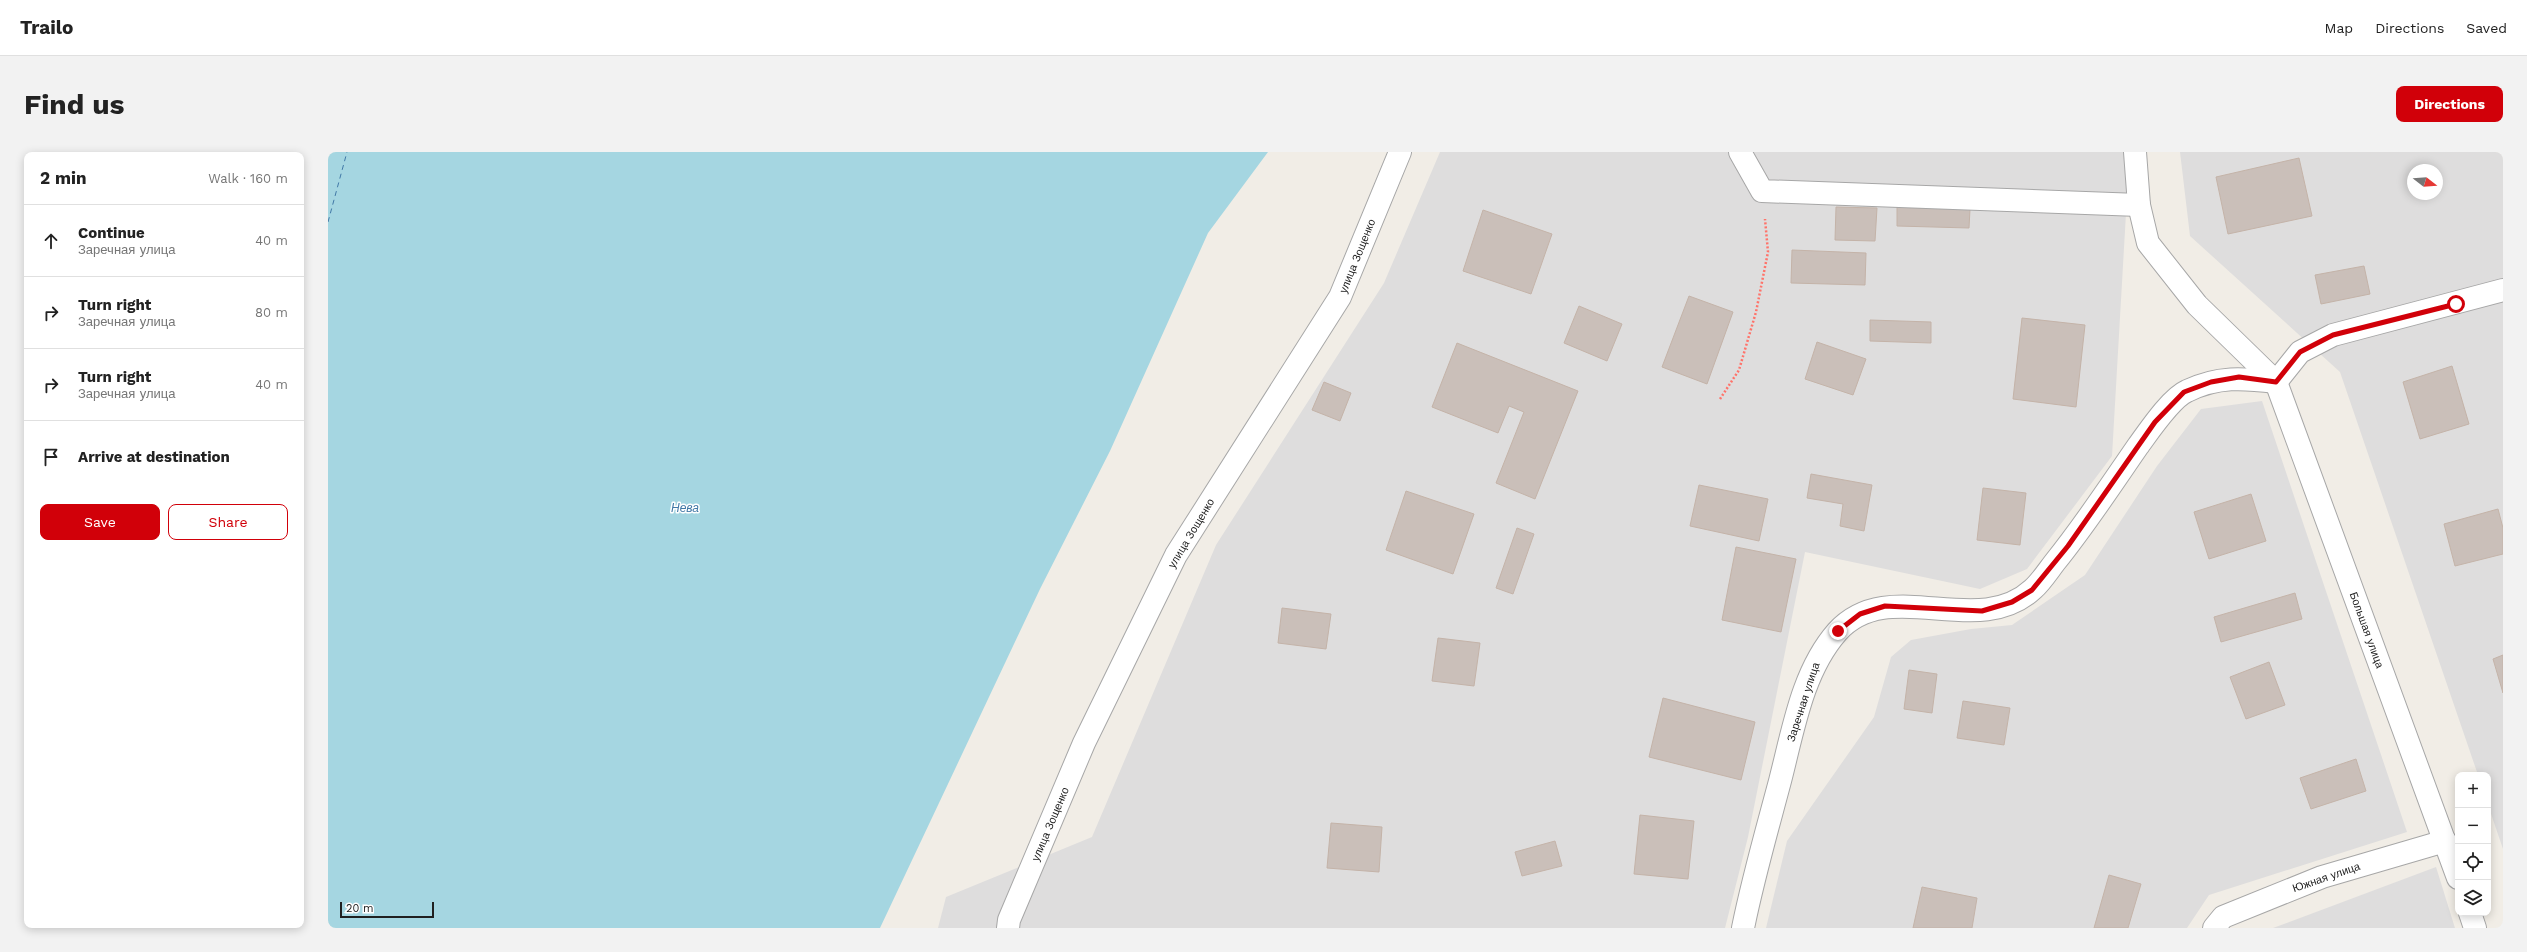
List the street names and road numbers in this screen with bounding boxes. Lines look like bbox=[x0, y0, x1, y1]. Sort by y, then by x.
street label: улица Зощенко bbox=[1337, 217, 1378, 295]
street label: улица Зощенко bbox=[1166, 496, 1217, 570]
street label: Большая улица bbox=[2347, 590, 2387, 671]
street label: Заречная улица bbox=[1785, 660, 1823, 743]
street label: улица Зощенко bbox=[1029, 785, 1072, 863]
street label: Южная улица bbox=[2291, 860, 2362, 895]

